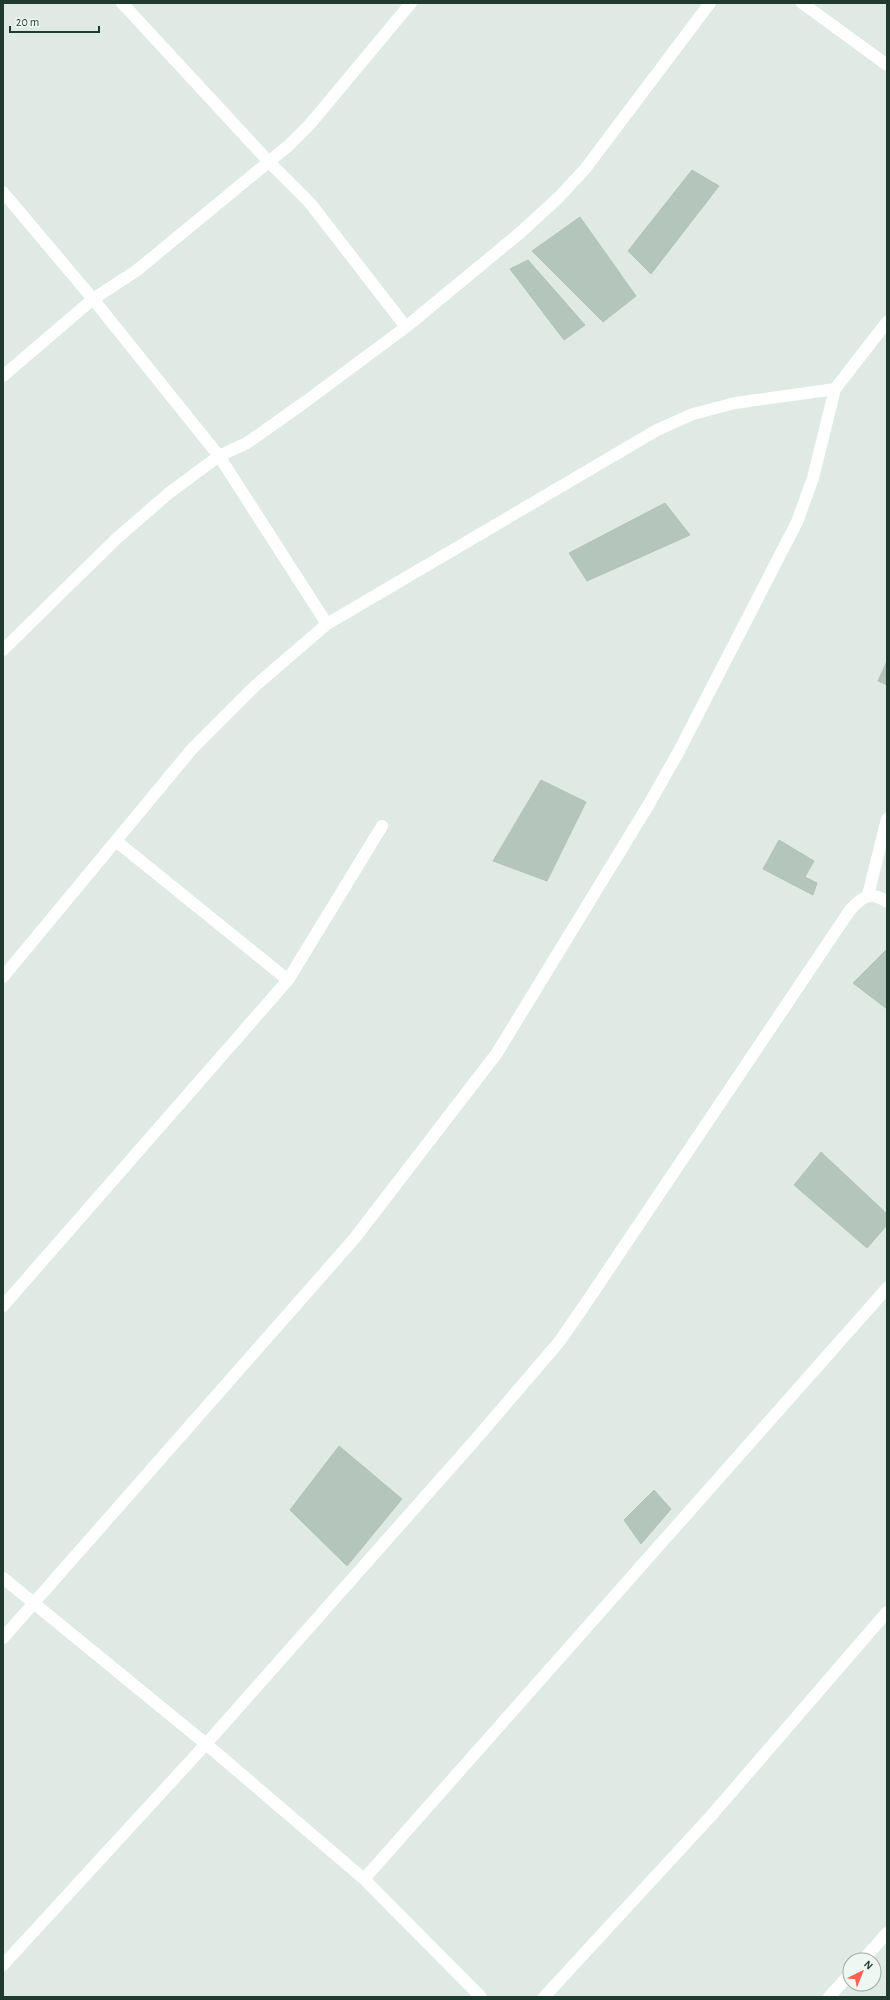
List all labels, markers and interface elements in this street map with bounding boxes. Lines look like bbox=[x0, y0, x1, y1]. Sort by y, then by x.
scale bar bbox=[10, 8, 99, 34]
text: 20 m bbox=[16, 16, 39, 28]
north arrow bbox=[842, 1952, 882, 1992]
text: N bbox=[862, 1958, 875, 1972]

